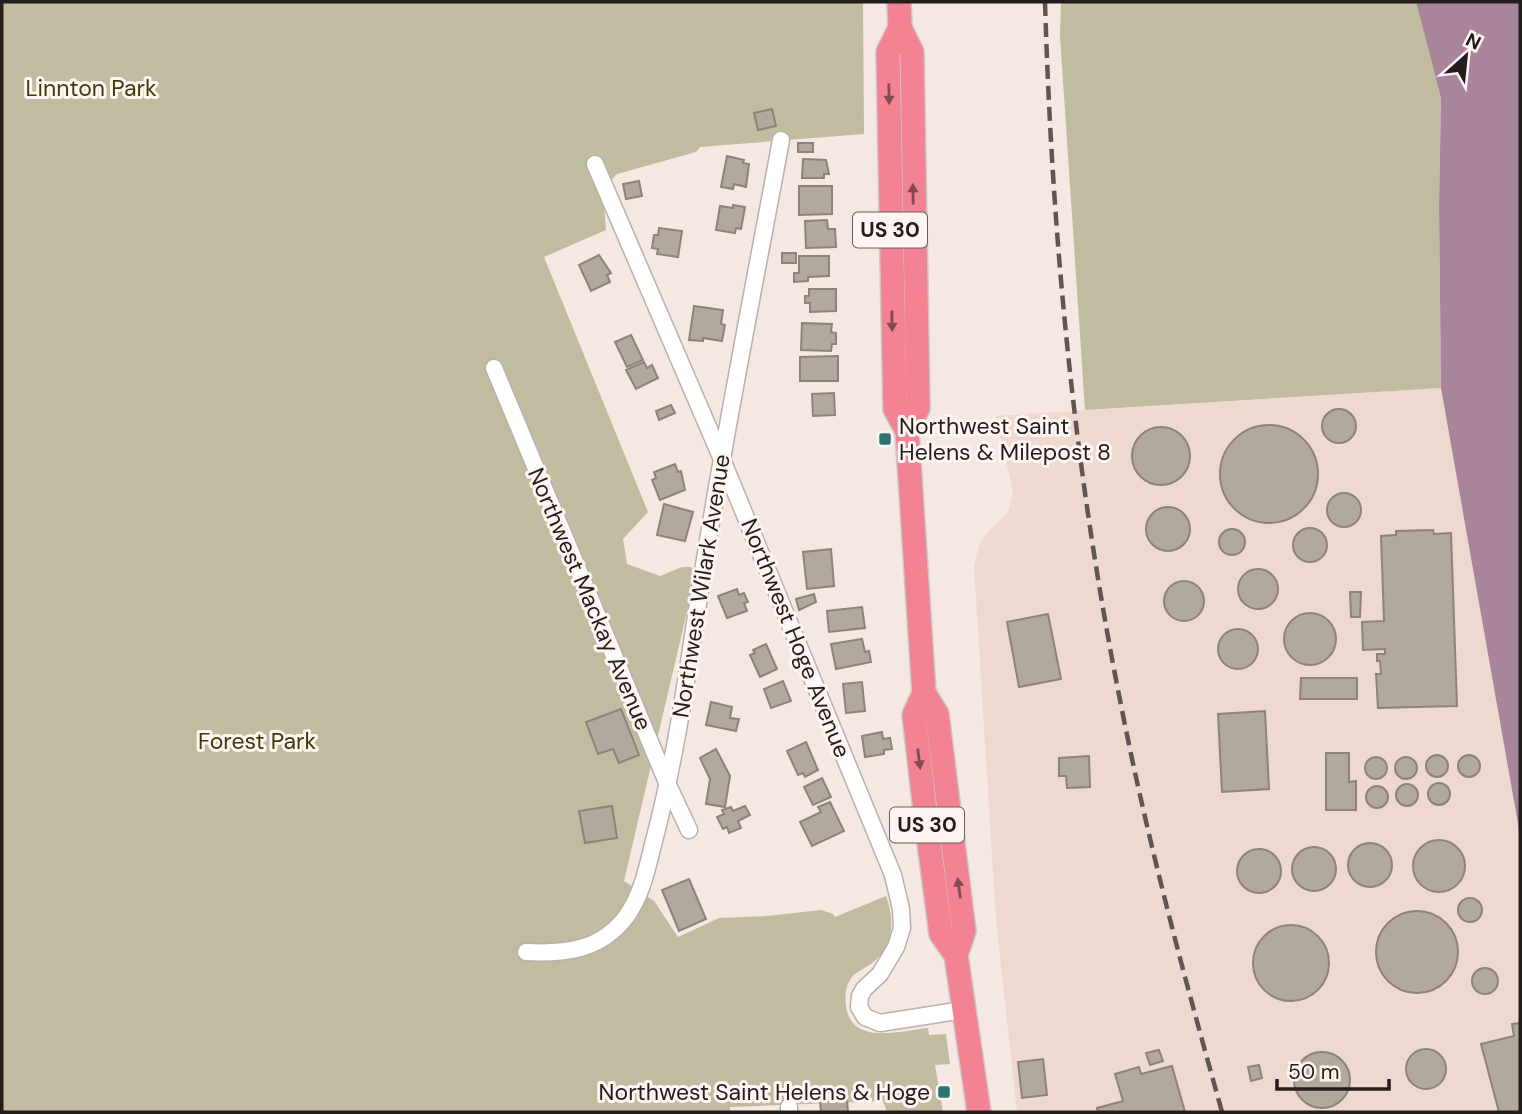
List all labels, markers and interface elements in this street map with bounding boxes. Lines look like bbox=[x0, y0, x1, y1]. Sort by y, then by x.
north arrow bbox=[1431, 21, 1501, 91]
text: N bbox=[1462, 27, 1485, 56]
park label: Linnton Park bbox=[25, 73, 157, 103]
one-way arrow bbox=[883, 83, 895, 105]
one-way arrow bbox=[907, 183, 919, 205]
road number: US 30 bbox=[853, 212, 927, 247]
one-way arrow bbox=[886, 311, 898, 333]
place label: Northwest Saint Helens & Milepost 8 bbox=[899, 411, 1111, 467]
marker: Northwest Saint Helens & Milepost 8 bbox=[877, 431, 893, 447]
street label: Northwest Wilark Avenue bbox=[665, 452, 737, 720]
street label: Northwest Mackay Avenue bbox=[521, 463, 659, 735]
street label: Northwest Hoge Avenue bbox=[734, 514, 858, 762]
park label: Forest Park bbox=[198, 726, 317, 756]
one-way arrow bbox=[913, 748, 924, 770]
road number: US 30 bbox=[890, 808, 964, 842]
one-way arrow bbox=[953, 877, 964, 899]
scale bar bbox=[1277, 1048, 1389, 1092]
text: 50 m bbox=[1288, 1058, 1339, 1086]
place label: Northwest Saint Helens & Hoge bbox=[599, 1077, 930, 1107]
marker: Northwest Saint Helens & Hoge bbox=[936, 1084, 952, 1100]

